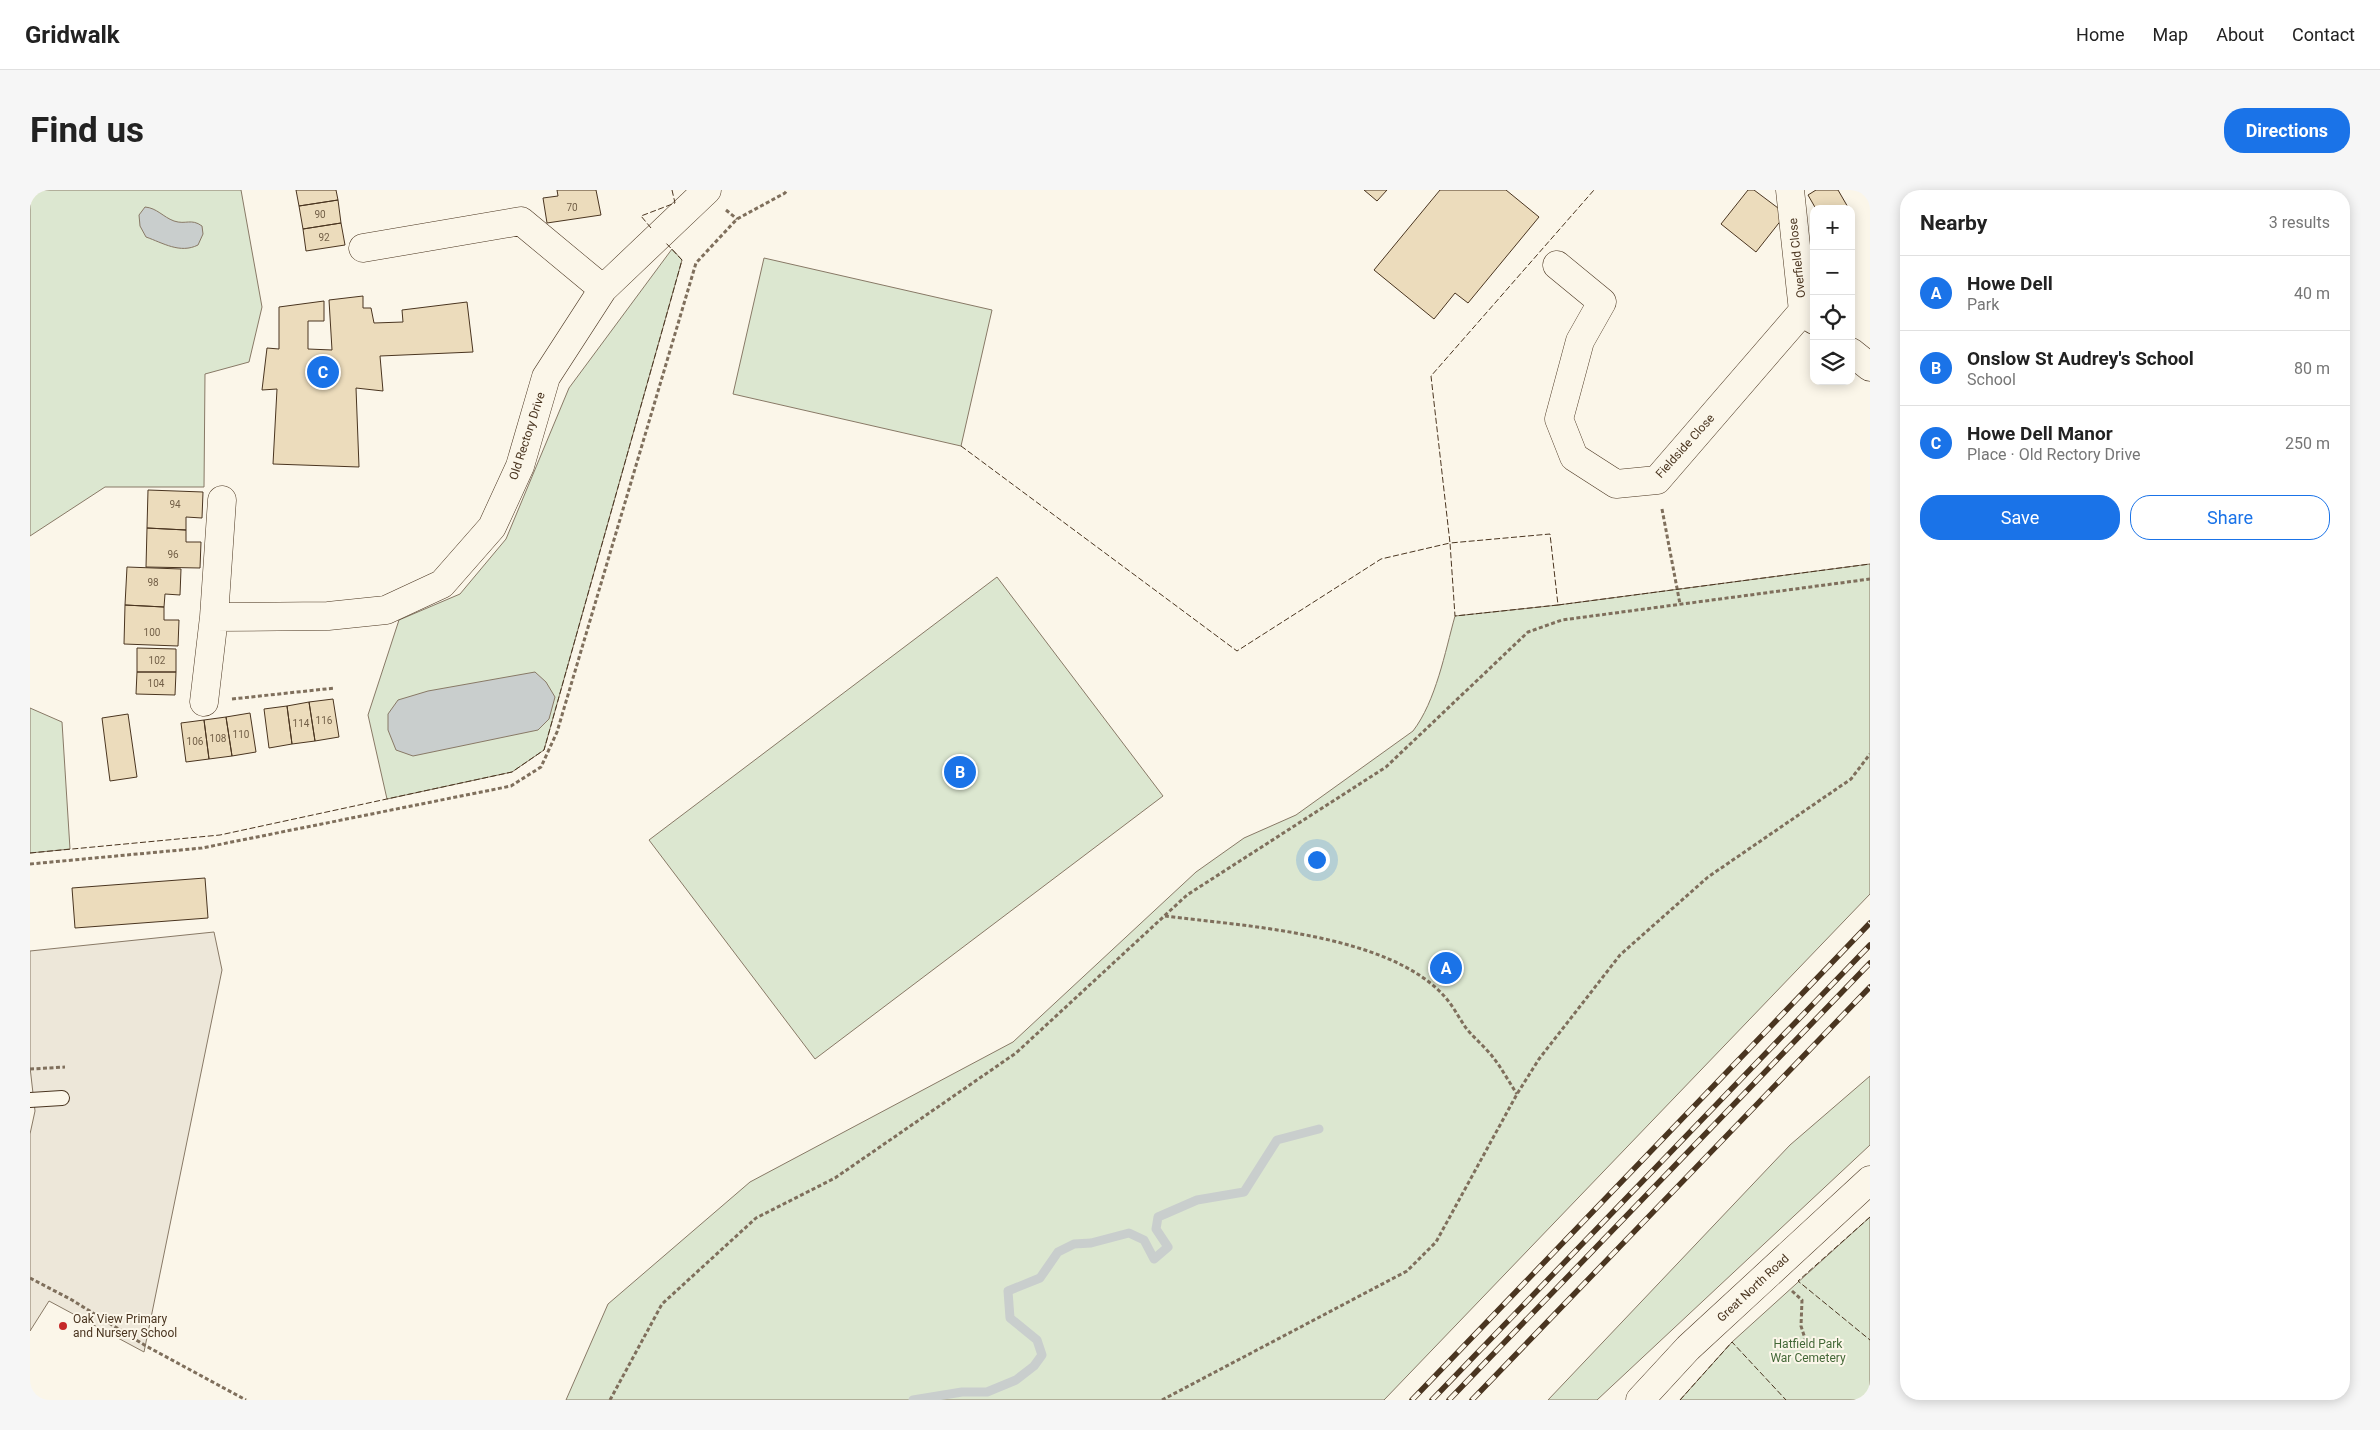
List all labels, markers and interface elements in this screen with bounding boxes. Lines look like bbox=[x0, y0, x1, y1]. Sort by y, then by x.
text: Gridwalk bbox=[25, 21, 120, 49]
text: Home bbox=[2076, 24, 2125, 45]
text: Map bbox=[2153, 24, 2188, 45]
text: About bbox=[2216, 24, 2264, 45]
text: Contact bbox=[2292, 24, 2355, 45]
button: Directions bbox=[2224, 108, 2350, 153]
text: Find us bbox=[30, 110, 144, 151]
house number: 70 bbox=[566, 202, 578, 213]
map controls bbox=[1810, 205, 1855, 385]
button: + bbox=[1810, 205, 1855, 250]
house number: 90 bbox=[314, 209, 326, 220]
text: Nearby bbox=[1920, 211, 1987, 235]
text: 3 results bbox=[2269, 213, 2330, 232]
street label: Overfield Close bbox=[1786, 217, 1808, 299]
house number: 92 bbox=[318, 232, 330, 243]
button: − bbox=[1810, 250, 1855, 295]
text: Howe Dell bbox=[1967, 272, 2053, 295]
text: A bbox=[1931, 284, 1941, 303]
text: 40 m bbox=[2294, 284, 2330, 303]
button: locate bbox=[1810, 295, 1855, 340]
text: Park bbox=[1967, 295, 1999, 314]
button: layers bbox=[1810, 340, 1855, 385]
text: Onslow St Audrey's School bbox=[1967, 347, 2194, 370]
pin: C bbox=[307, 353, 339, 391]
text: B bbox=[1931, 359, 1941, 378]
text: 80 m bbox=[2294, 359, 2330, 378]
text: School bbox=[1967, 370, 2016, 389]
street label: Old Rectory Drive bbox=[506, 390, 548, 482]
street label: Fieldside Close bbox=[1653, 411, 1717, 481]
text: Howe Dell Manor bbox=[1967, 422, 2113, 445]
text: C bbox=[1931, 434, 1941, 453]
text: 250 m bbox=[2285, 434, 2330, 453]
text: Place · Old Rectory Drive bbox=[1967, 445, 2141, 464]
button: Save bbox=[1920, 495, 2120, 540]
button: Share bbox=[2130, 495, 2330, 540]
house number: 94 bbox=[169, 499, 181, 510]
house number: 96 bbox=[167, 549, 179, 560]
house number: 98 bbox=[147, 577, 159, 588]
house number: 100 bbox=[144, 627, 161, 638]
house number: 102 bbox=[149, 655, 166, 666]
house number: 104 bbox=[148, 678, 165, 689]
house number: 116 bbox=[316, 715, 333, 726]
house number: 114 bbox=[293, 718, 310, 729]
house number: 110 bbox=[233, 729, 250, 740]
house number: 108 bbox=[210, 733, 227, 744]
house number: 106 bbox=[187, 736, 204, 747]
pin: B bbox=[944, 753, 976, 791]
your location bbox=[1304, 847, 1330, 873]
pin: A bbox=[1430, 949, 1462, 987]
street label: Great North Road bbox=[1714, 1251, 1792, 1325]
place label: Oak View Primary and Nursery School bbox=[73, 1312, 177, 1340]
marker: Oak View Primary and Nursery School bbox=[57, 1320, 69, 1332]
park label: Hatfield Park War Cemetery bbox=[1770, 1337, 1846, 1365]

